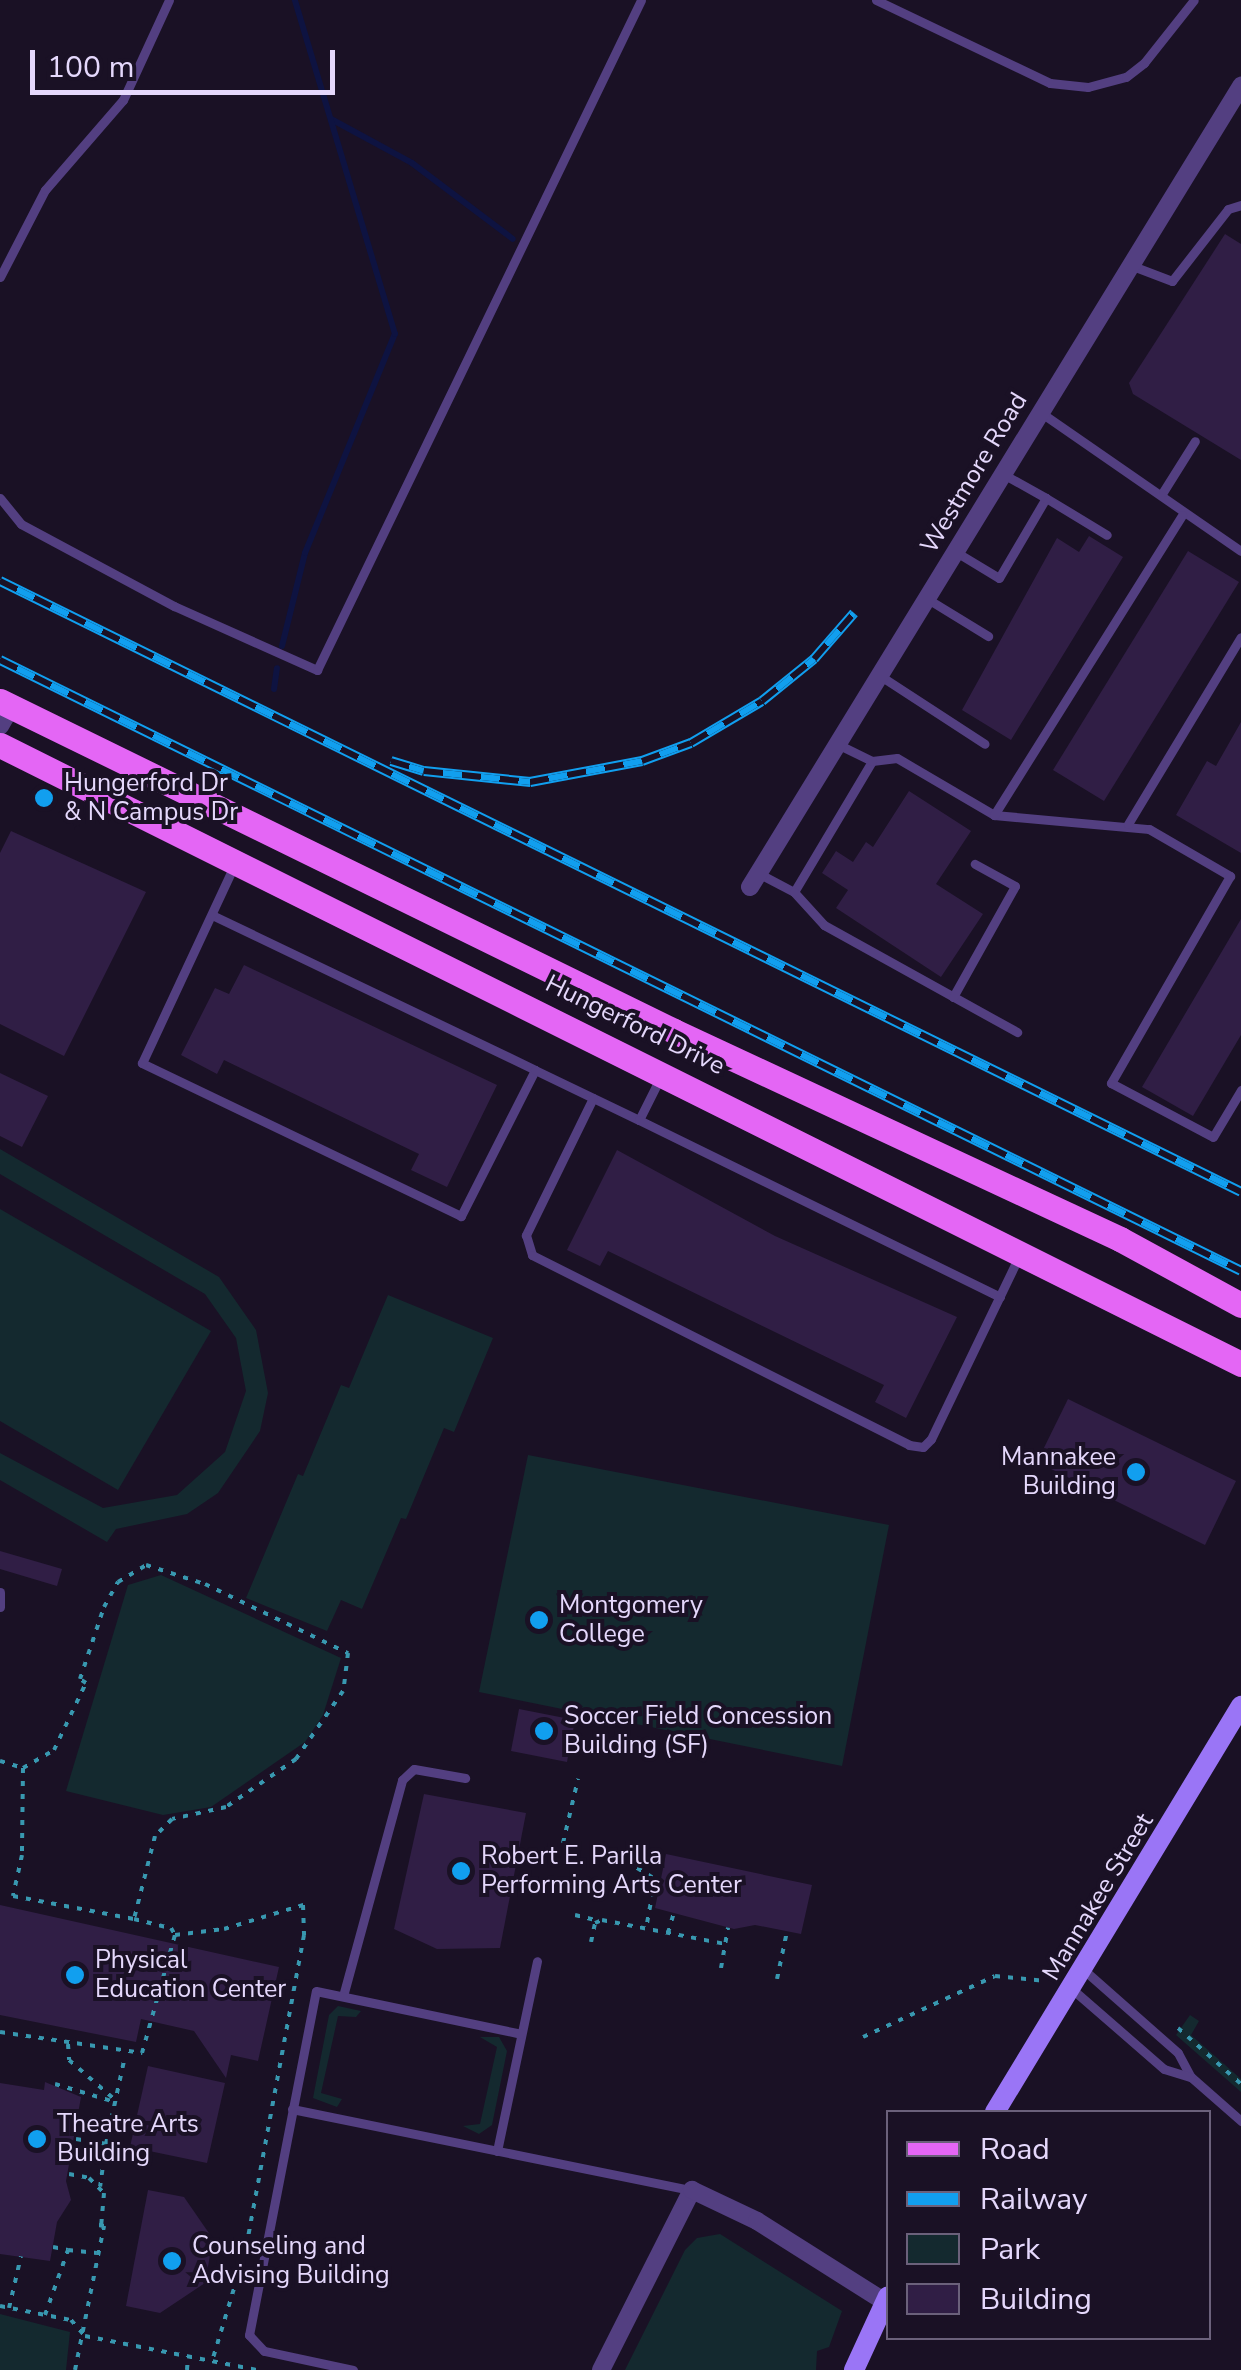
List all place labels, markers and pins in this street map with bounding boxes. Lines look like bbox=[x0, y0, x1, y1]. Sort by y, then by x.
place label: Hungerford Dr & N Campus Dr bbox=[64, 769, 238, 828]
marker: Hungerford Dr & N Campus Dr bbox=[33, 787, 55, 809]
place label: Mannakee Building bbox=[1001, 1443, 1116, 1502]
marker: Mannakee Building bbox=[1125, 1461, 1147, 1483]
place label: Montgomery College bbox=[559, 1591, 703, 1650]
marker: Montgomery College bbox=[528, 1609, 550, 1631]
place label: Soccer Field Concession Building (SF) bbox=[564, 1702, 832, 1761]
marker: Soccer Field Concession Building (SF) bbox=[533, 1720, 555, 1742]
place label: Robert E. Parilla Performing Arts Center bbox=[481, 1842, 742, 1901]
marker: Robert E. Parilla Performing Arts Center bbox=[450, 1860, 472, 1882]
place label: Physical Education Center bbox=[95, 1946, 286, 2005]
marker: Physical Education Center bbox=[64, 1964, 86, 1986]
place label: Theatre Arts Building bbox=[57, 2110, 199, 2169]
marker: Theatre Arts Building bbox=[26, 2128, 48, 2150]
place label: Counseling and Advising Building bbox=[192, 2232, 390, 2291]
marker: Counseling and Advising Building bbox=[161, 2250, 183, 2272]

